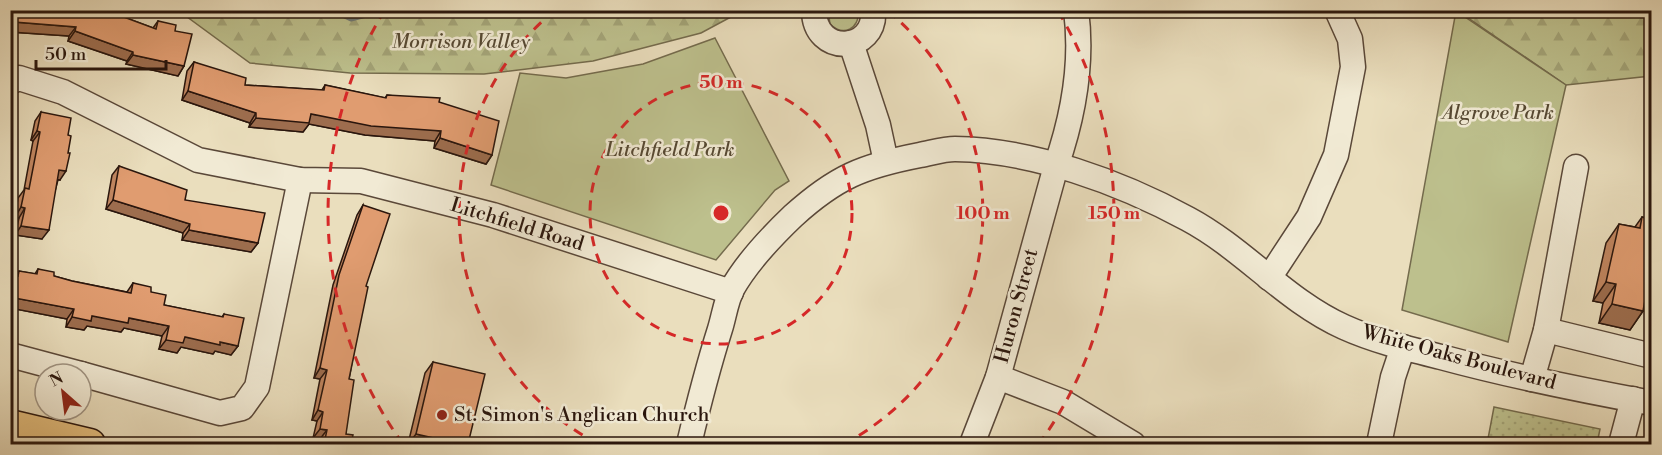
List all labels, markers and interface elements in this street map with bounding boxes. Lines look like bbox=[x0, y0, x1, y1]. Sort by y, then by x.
park label: Morrison Valley bbox=[392, 30, 531, 55]
scale bar bbox=[36, 33, 166, 71]
text: 50 m bbox=[45, 43, 87, 66]
text: 50 m bbox=[699, 71, 743, 94]
park label: Algrove Park bbox=[1440, 101, 1554, 126]
park label: Litchfield Park bbox=[605, 138, 734, 163]
street label: Litchfield Road bbox=[447, 193, 587, 257]
text: 100 m bbox=[956, 202, 1010, 225]
text: 150 m bbox=[1088, 202, 1141, 225]
centre of rings bbox=[711, 203, 731, 223]
street label: Huron Street bbox=[990, 246, 1044, 366]
street label: White Oaks Boulevard bbox=[1358, 320, 1559, 396]
north arrow bbox=[33, 362, 93, 422]
text: N bbox=[46, 368, 67, 391]
place label: St. Simon's Anglican Church bbox=[454, 403, 709, 428]
marker: St. Simon's Anglican Church bbox=[435, 408, 449, 422]

